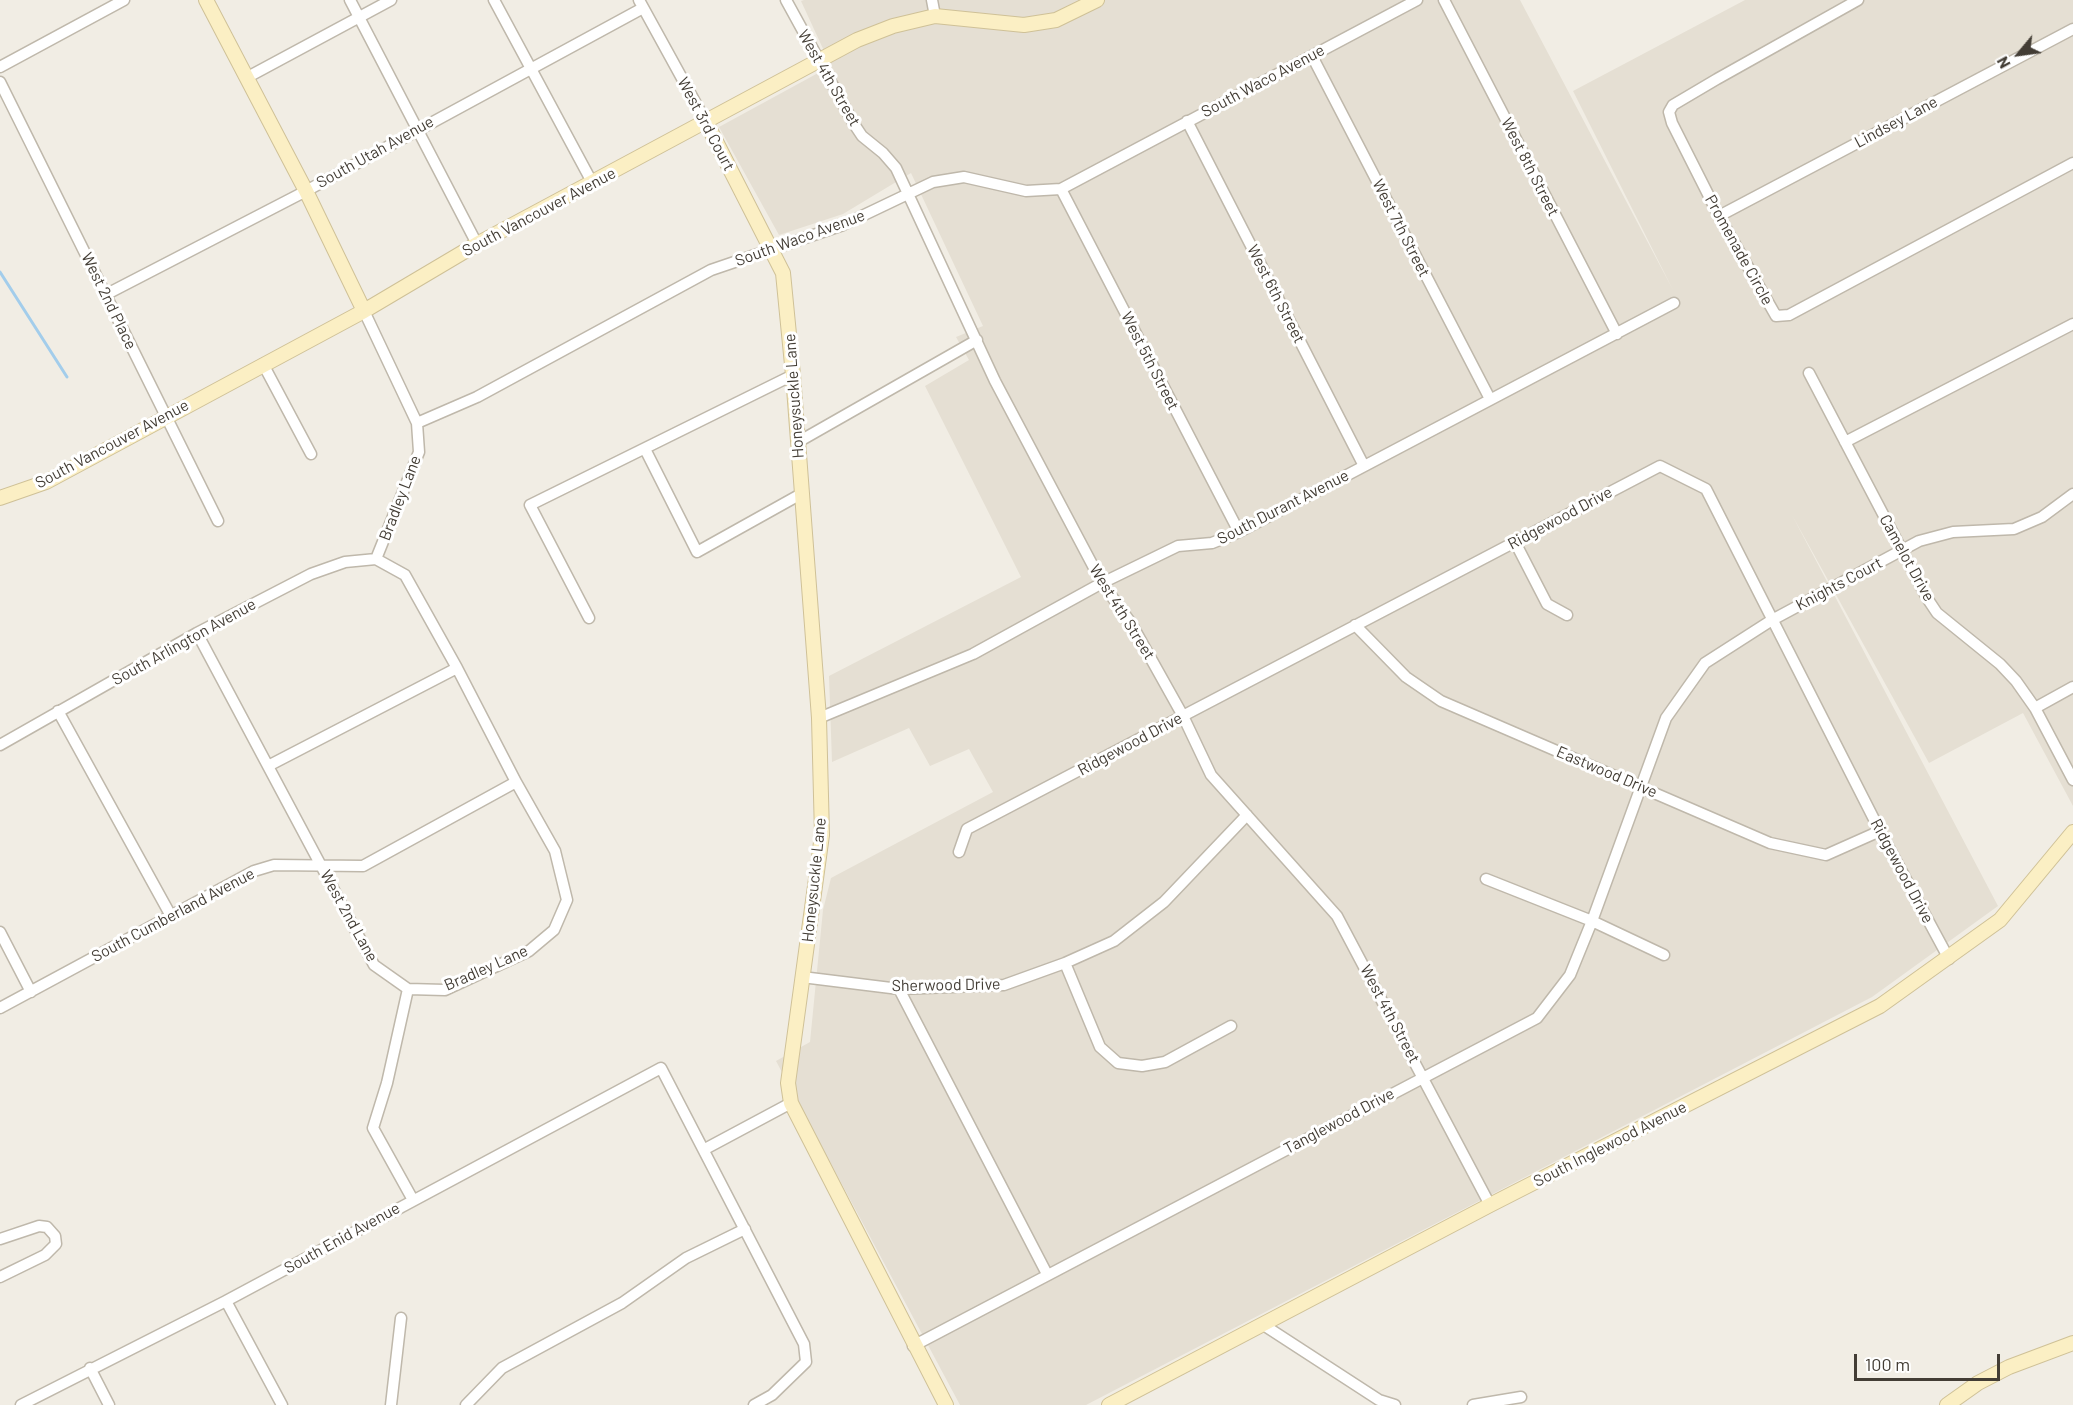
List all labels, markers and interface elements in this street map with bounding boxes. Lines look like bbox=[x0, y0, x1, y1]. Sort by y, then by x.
north arrow bbox=[1989, 24, 2049, 84]
street label: West 4th Street bbox=[794, 26, 864, 130]
street label: South Waco Avenue bbox=[1198, 40, 1328, 122]
text: N bbox=[1992, 54, 2014, 72]
street label: West 3rd Court bbox=[673, 74, 739, 174]
street label: Lindsey Lane bbox=[1851, 92, 1941, 152]
street label: South Utah Avenue bbox=[313, 112, 437, 192]
street label: West 8th Street bbox=[1497, 115, 1563, 219]
street label: South Vancouver Avenue bbox=[459, 163, 619, 261]
street label: West 7th Street bbox=[1368, 176, 1434, 280]
street label: Promenade Circle bbox=[1701, 192, 1777, 308]
street label: South Waco Avenue bbox=[732, 206, 868, 270]
street label: West 6th Street bbox=[1243, 242, 1309, 346]
street label: West 2nd Place bbox=[77, 249, 141, 353]
street label: West 5th Street bbox=[1117, 309, 1183, 413]
street label: Honeysuckle Lane bbox=[780, 333, 808, 459]
street label: South Vancouver Avenue bbox=[32, 395, 192, 493]
street label: Bradley Lane bbox=[375, 453, 425, 543]
street label: South Durant Avenue bbox=[1214, 466, 1352, 548]
street label: Ridgewood Drive bbox=[1504, 482, 1616, 554]
street label: Camelot Drive bbox=[1875, 511, 1939, 605]
street label: Knights Court bbox=[1792, 553, 1886, 615]
street label: West 4th Street bbox=[1085, 561, 1159, 663]
street label: South Arlington Avenue bbox=[109, 594, 259, 690]
street label: Ridgewood Drive bbox=[1074, 708, 1186, 780]
street label: Eastwood Drive bbox=[1554, 742, 1660, 802]
street label: Ridgewood Drive bbox=[1866, 815, 1938, 927]
street label: Honeysuckle Lane bbox=[798, 817, 830, 943]
street label: South Cumberland Avenue bbox=[88, 864, 258, 966]
street label: West 2nd Lane bbox=[316, 867, 382, 965]
street label: Bradley Lane bbox=[441, 941, 531, 995]
street label: West 4th Street bbox=[1356, 962, 1424, 1066]
street label: Sherwood Drive bbox=[891, 974, 1001, 996]
street label: Tanglewood Drive bbox=[1280, 1084, 1398, 1158]
street label: South Inglewood Avenue bbox=[1530, 1097, 1690, 1191]
street label: South Enid Avenue bbox=[281, 1198, 403, 1278]
scale bar bbox=[1857, 1342, 2002, 1380]
text: 100 m bbox=[1865, 1353, 1910, 1375]

